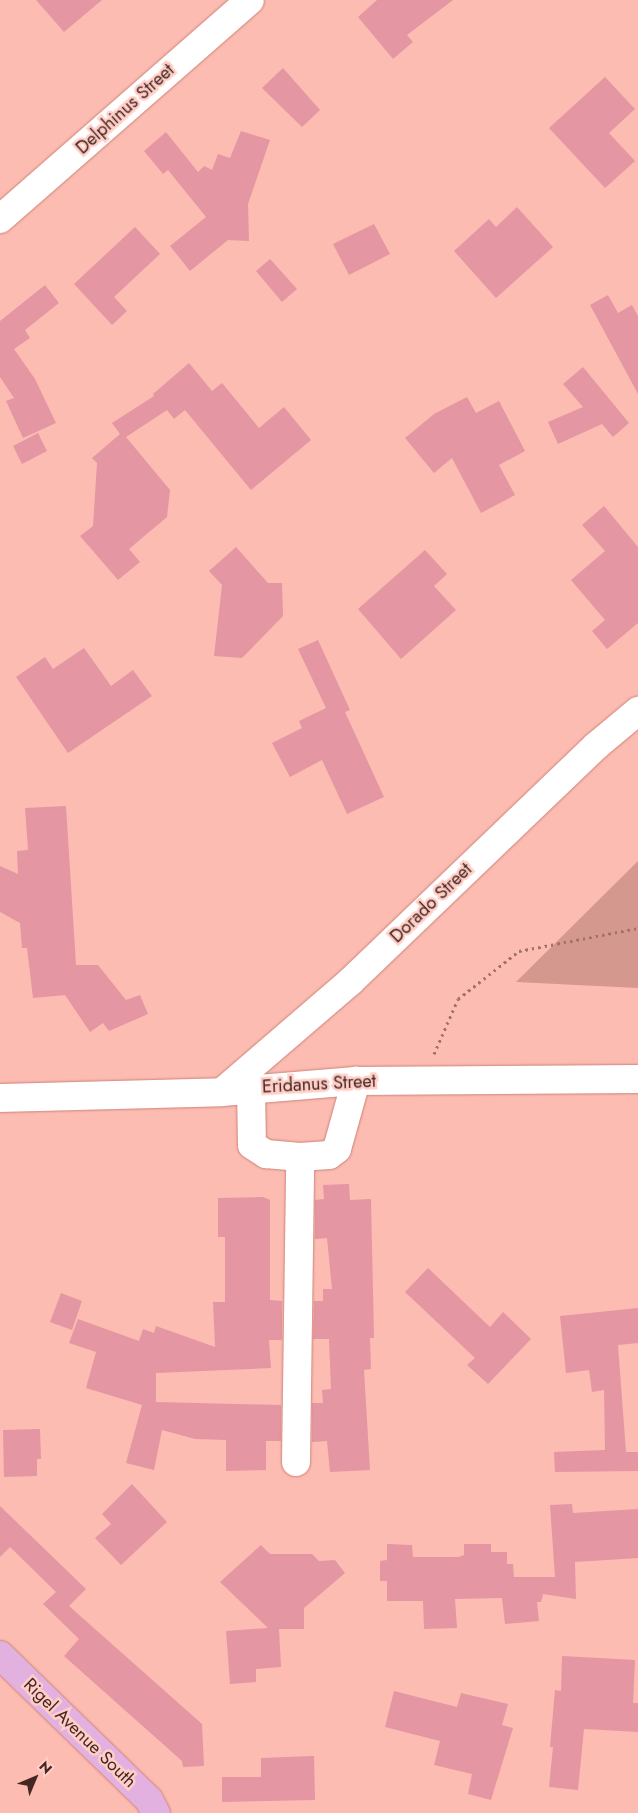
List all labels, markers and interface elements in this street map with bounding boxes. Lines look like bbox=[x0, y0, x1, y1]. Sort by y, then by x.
street label: Delphinus Street bbox=[71, 59, 179, 159]
street label: Dorado Street bbox=[386, 859, 476, 947]
street label: Eridanus Street bbox=[261, 1070, 377, 1098]
street label: Rigel Avenue South bbox=[19, 1674, 141, 1792]
north arrow bbox=[10, 1753, 60, 1803]
text: N bbox=[35, 1756, 57, 1778]

